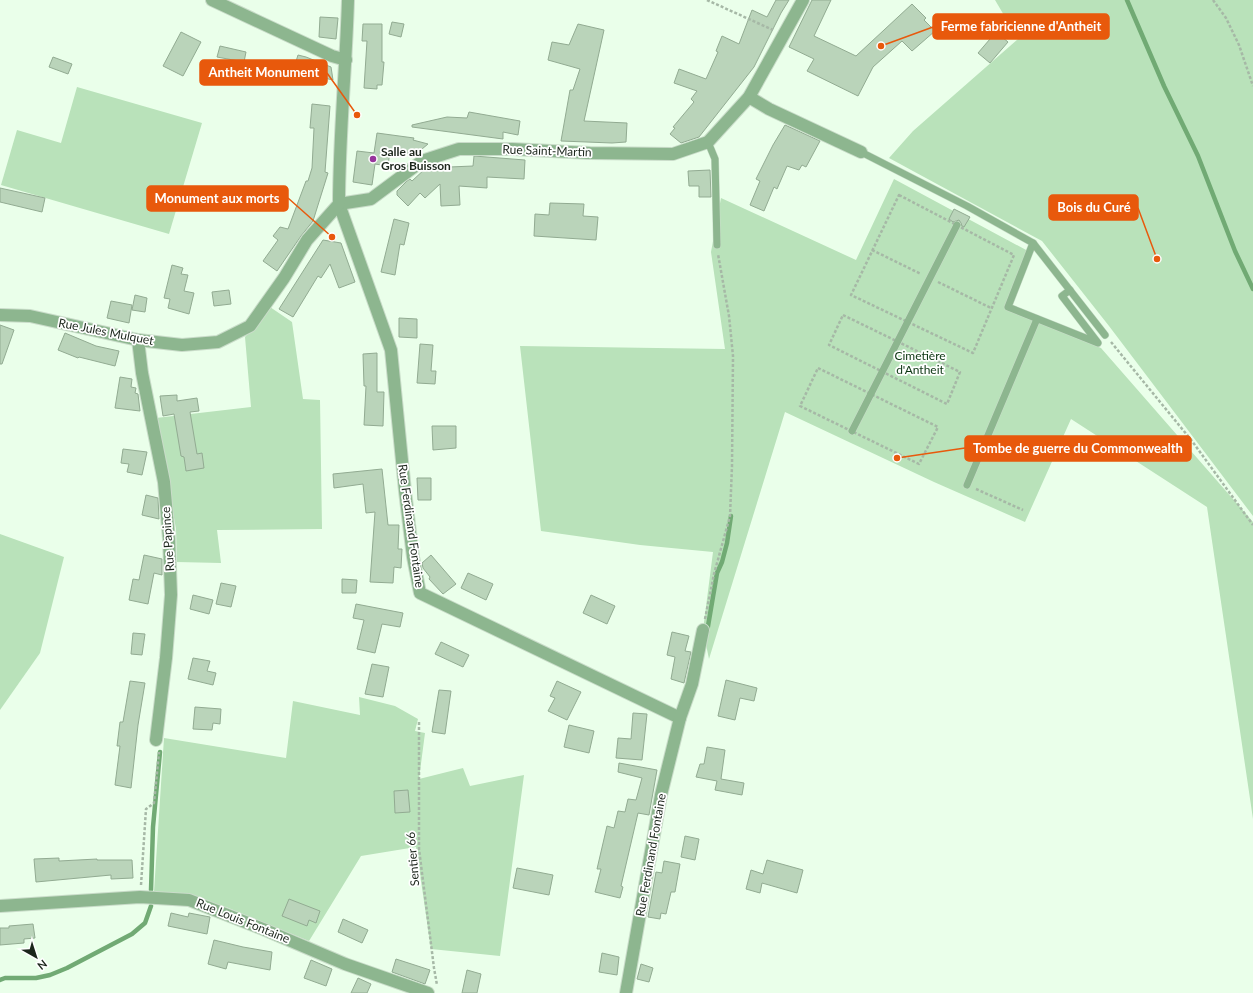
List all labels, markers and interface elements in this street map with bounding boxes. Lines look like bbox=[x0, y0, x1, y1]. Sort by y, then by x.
callout: Ferme fabricienne d'Antheit bbox=[933, 14, 1109, 39]
text: Ferme fabricienne d'Antheit bbox=[941, 18, 1101, 34]
callout: Antheit Monument bbox=[200, 60, 327, 85]
text: Antheit Monument bbox=[208, 64, 320, 80]
street label: Rue Saint-Martin bbox=[502, 141, 592, 160]
place label: Salle au Gros Buisson bbox=[381, 144, 451, 173]
marker: Salle au Gros Buisson bbox=[368, 154, 378, 164]
callout: Monument aux morts bbox=[147, 186, 288, 211]
text: Monument aux morts bbox=[155, 190, 280, 206]
callout: Bois du Curé bbox=[1049, 195, 1138, 220]
text: Bois du Curé bbox=[1057, 199, 1131, 215]
street label: Rue Jules Mulquet bbox=[57, 315, 156, 348]
park label: Cimetière d'Antheit bbox=[894, 348, 946, 377]
callout: Tombe de guerre du Commonwealth bbox=[965, 436, 1191, 461]
text: Tombe de guerre du Commonwealth bbox=[973, 440, 1183, 456]
street label: Rue Ferdinand Fontaine bbox=[395, 463, 428, 589]
street label: Rue Papince bbox=[158, 506, 177, 572]
street label: Rue Ferdinand Fontaine bbox=[632, 792, 669, 918]
street label: Sentier 66 bbox=[403, 831, 422, 887]
street label: Rue Louis Fontaine bbox=[194, 895, 292, 946]
north arrow bbox=[16, 937, 56, 977]
text: N bbox=[35, 957, 50, 973]

